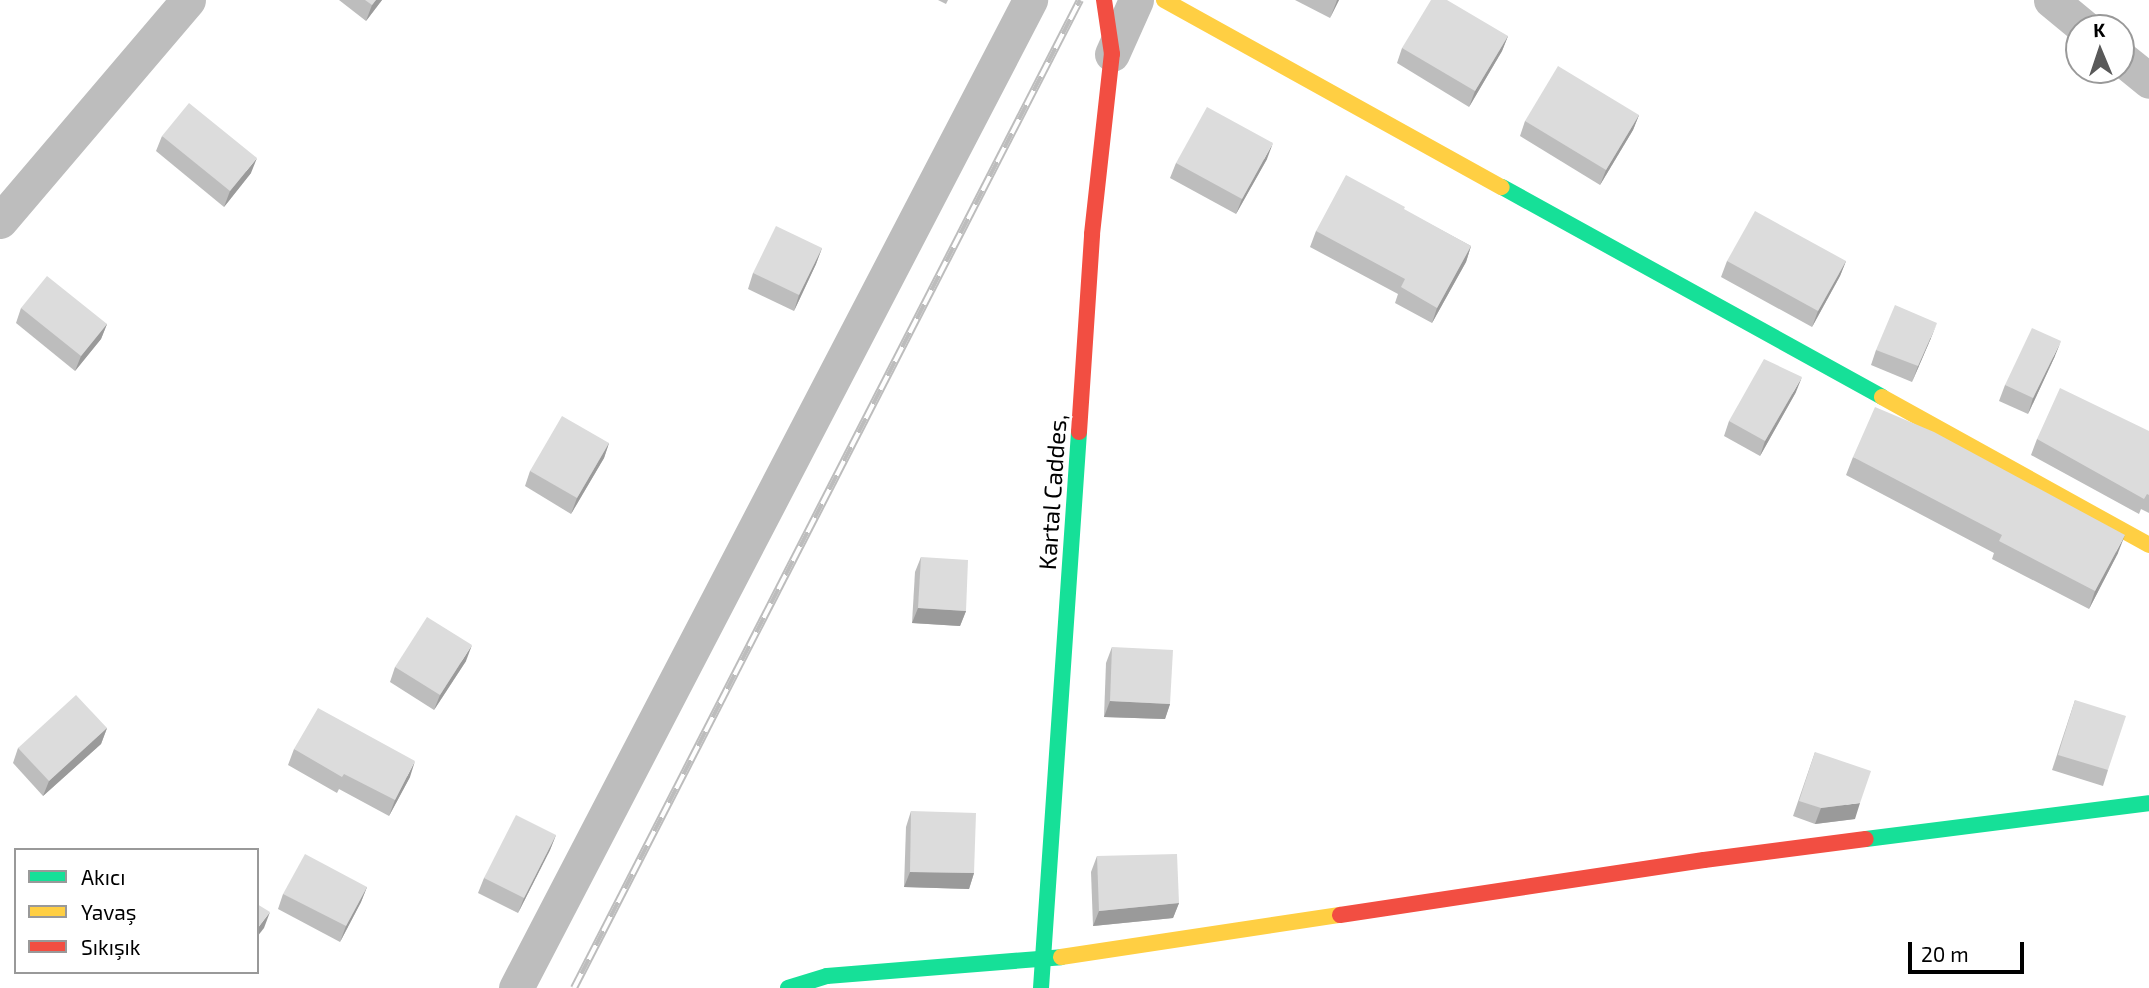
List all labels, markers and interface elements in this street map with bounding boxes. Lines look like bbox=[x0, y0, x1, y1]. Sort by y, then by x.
north arrow bbox=[2065, 14, 2135, 84]
text: K bbox=[2093, 18, 2106, 41]
street label: Kartal Caddes, bbox=[1032, 413, 1072, 571]
legend bbox=[14, 848, 259, 974]
text: Akıcı bbox=[81, 864, 125, 889]
text: Yavaş bbox=[81, 899, 137, 924]
scale bar bbox=[1911, 928, 2026, 972]
text: Sıkışık bbox=[81, 934, 141, 959]
text: 20 m bbox=[1921, 941, 1969, 966]

